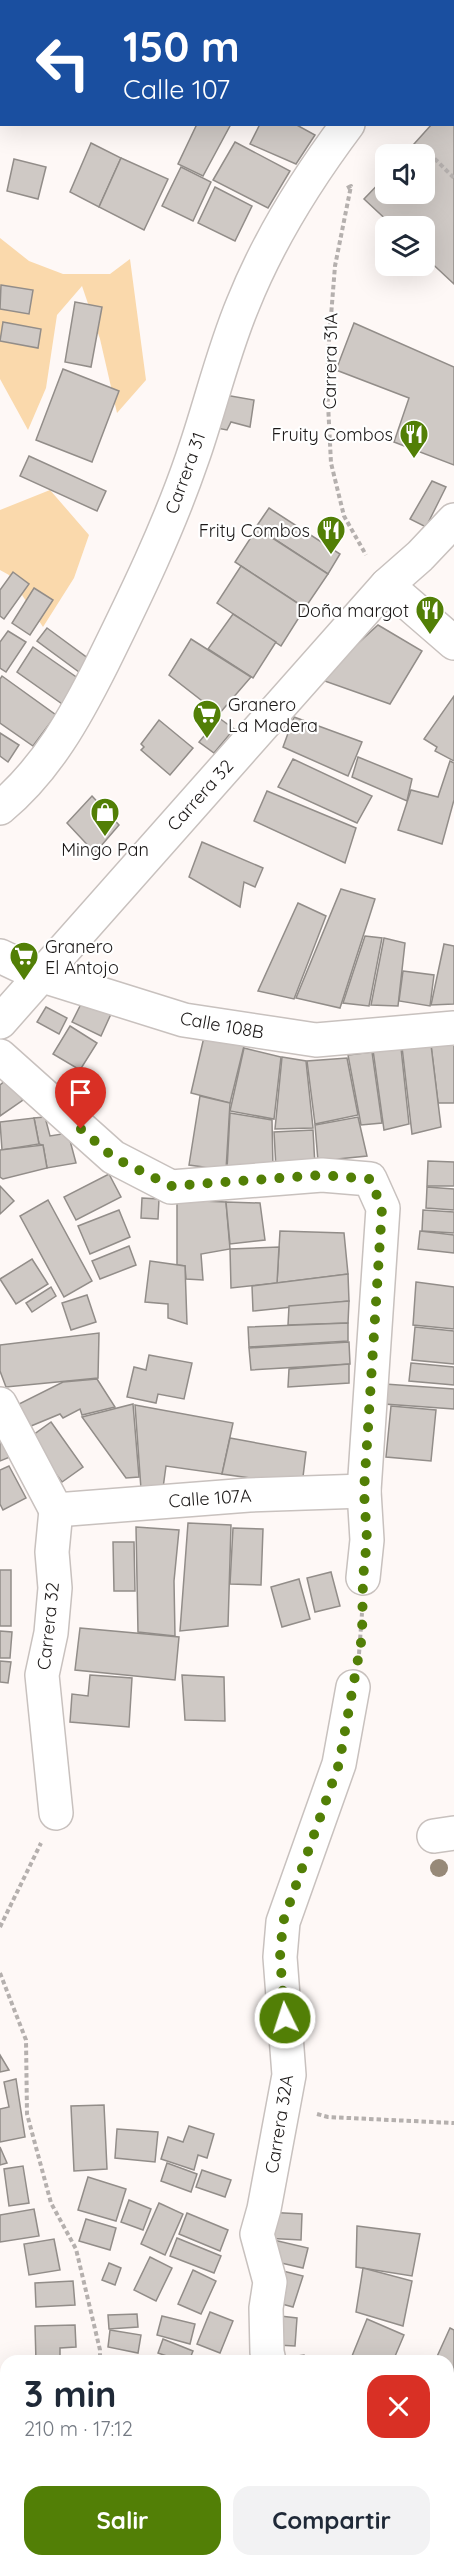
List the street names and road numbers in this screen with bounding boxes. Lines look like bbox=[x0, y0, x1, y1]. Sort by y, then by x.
street label: Carrera 31A bbox=[318, 312, 342, 409]
street label: Carrera 31 bbox=[160, 429, 210, 517]
street label: Carrera 32 bbox=[162, 755, 238, 835]
street label: Calle 108B bbox=[178, 1006, 266, 1044]
street label: Calle 107A bbox=[168, 1484, 253, 1512]
street label: Carrera 32 bbox=[32, 1581, 64, 1671]
street label: Carrera 32A bbox=[260, 2073, 298, 2175]

